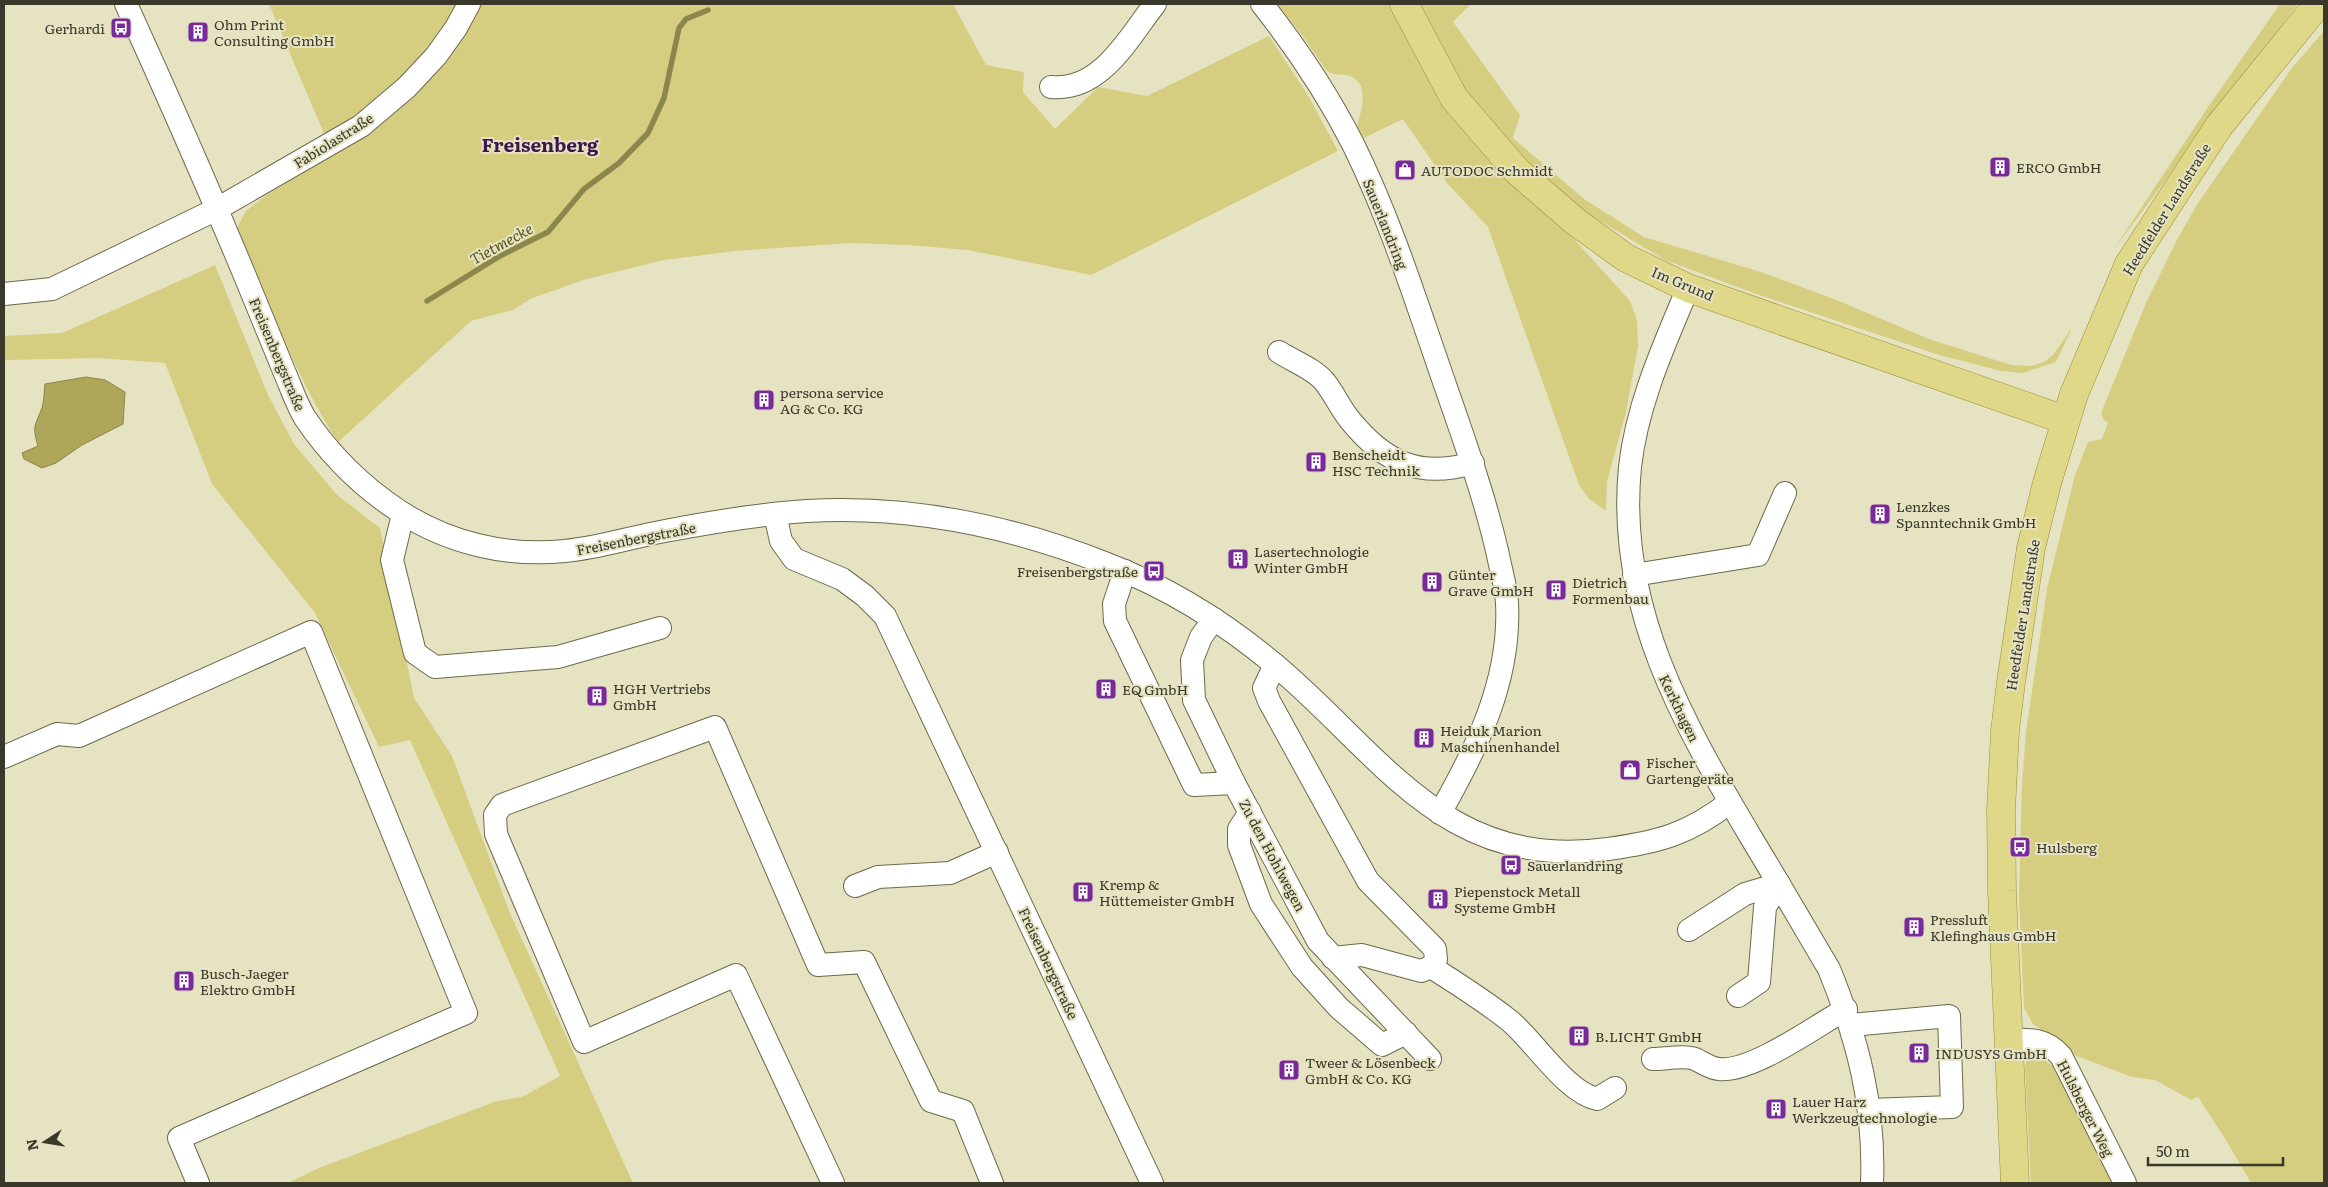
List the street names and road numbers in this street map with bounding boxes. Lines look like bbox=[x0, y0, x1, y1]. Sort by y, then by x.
street label: Fabiolastraße bbox=[289, 107, 377, 173]
street label: Heedfelder Landstraße bbox=[2117, 139, 2215, 279]
street label: Sauerlandring bbox=[1359, 176, 1413, 272]
street label: Im Grund bbox=[1649, 261, 1718, 305]
street label: Freisenbergstraße bbox=[245, 294, 311, 414]
street label: Freisenbergstraße bbox=[575, 517, 697, 559]
street label: Heedfelder Landstraße bbox=[2000, 538, 2044, 692]
street label: Kerkhagen bbox=[1655, 671, 1705, 745]
street label: Zu den Hohlwegen bbox=[1235, 795, 1311, 915]
street label: Freisenbergstraße bbox=[1014, 904, 1084, 1022]
street label: Hulsberger Weg bbox=[2053, 1056, 2119, 1160]

